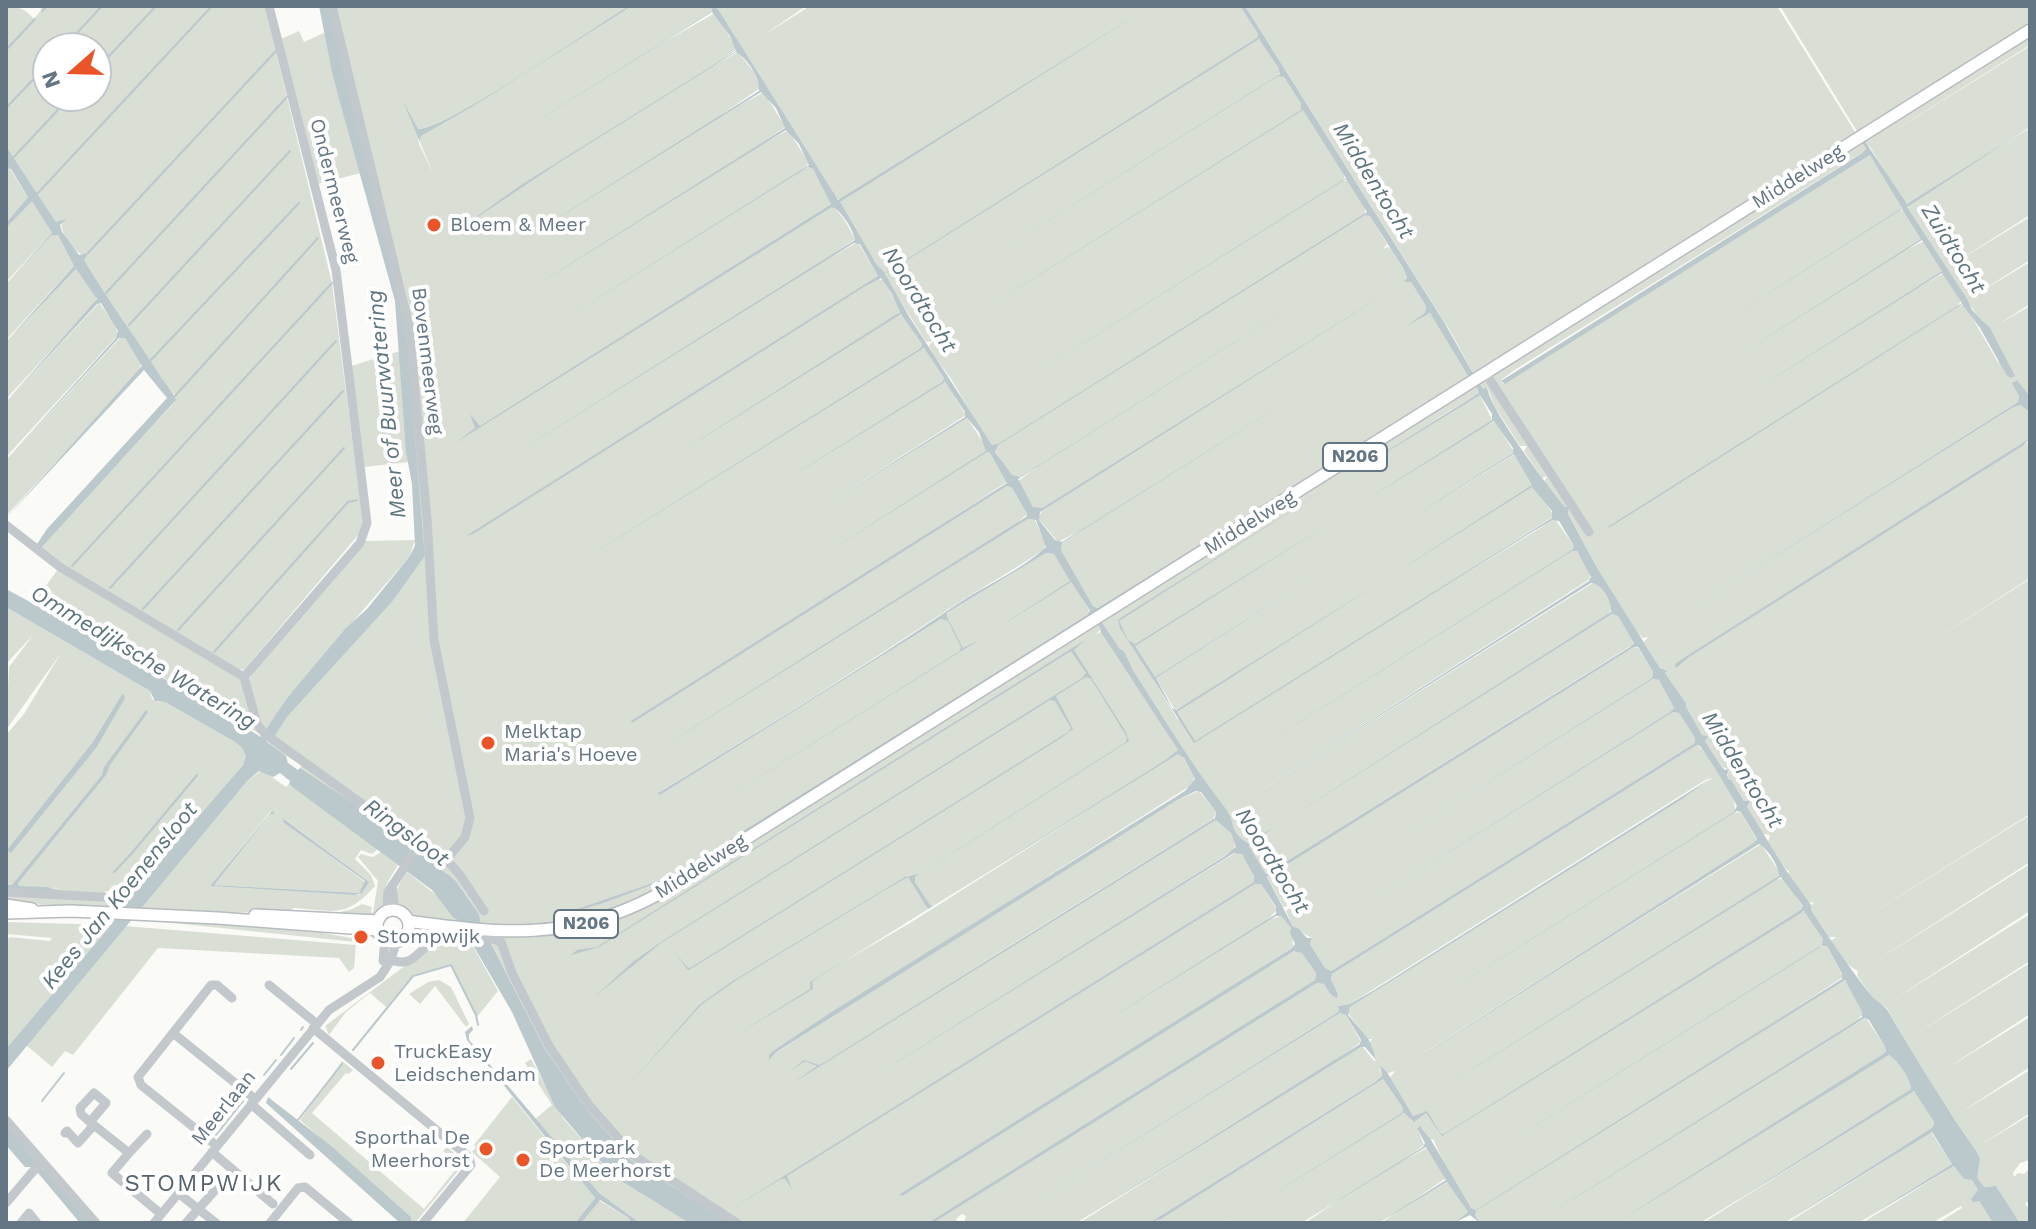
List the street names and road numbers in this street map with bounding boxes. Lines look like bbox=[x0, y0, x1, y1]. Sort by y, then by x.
street label: Ondermeerweg bbox=[304, 116, 364, 266]
street label: Middelweg bbox=[1748, 139, 1848, 215]
street label: Bovenmeerweg bbox=[406, 286, 448, 436]
road number: N206 bbox=[1323, 443, 1387, 471]
street label: Middelweg bbox=[1200, 485, 1300, 561]
street label: Middelweg bbox=[651, 829, 751, 905]
road number: N206 bbox=[554, 910, 618, 938]
street label: Meerlaan bbox=[187, 1066, 261, 1150]

